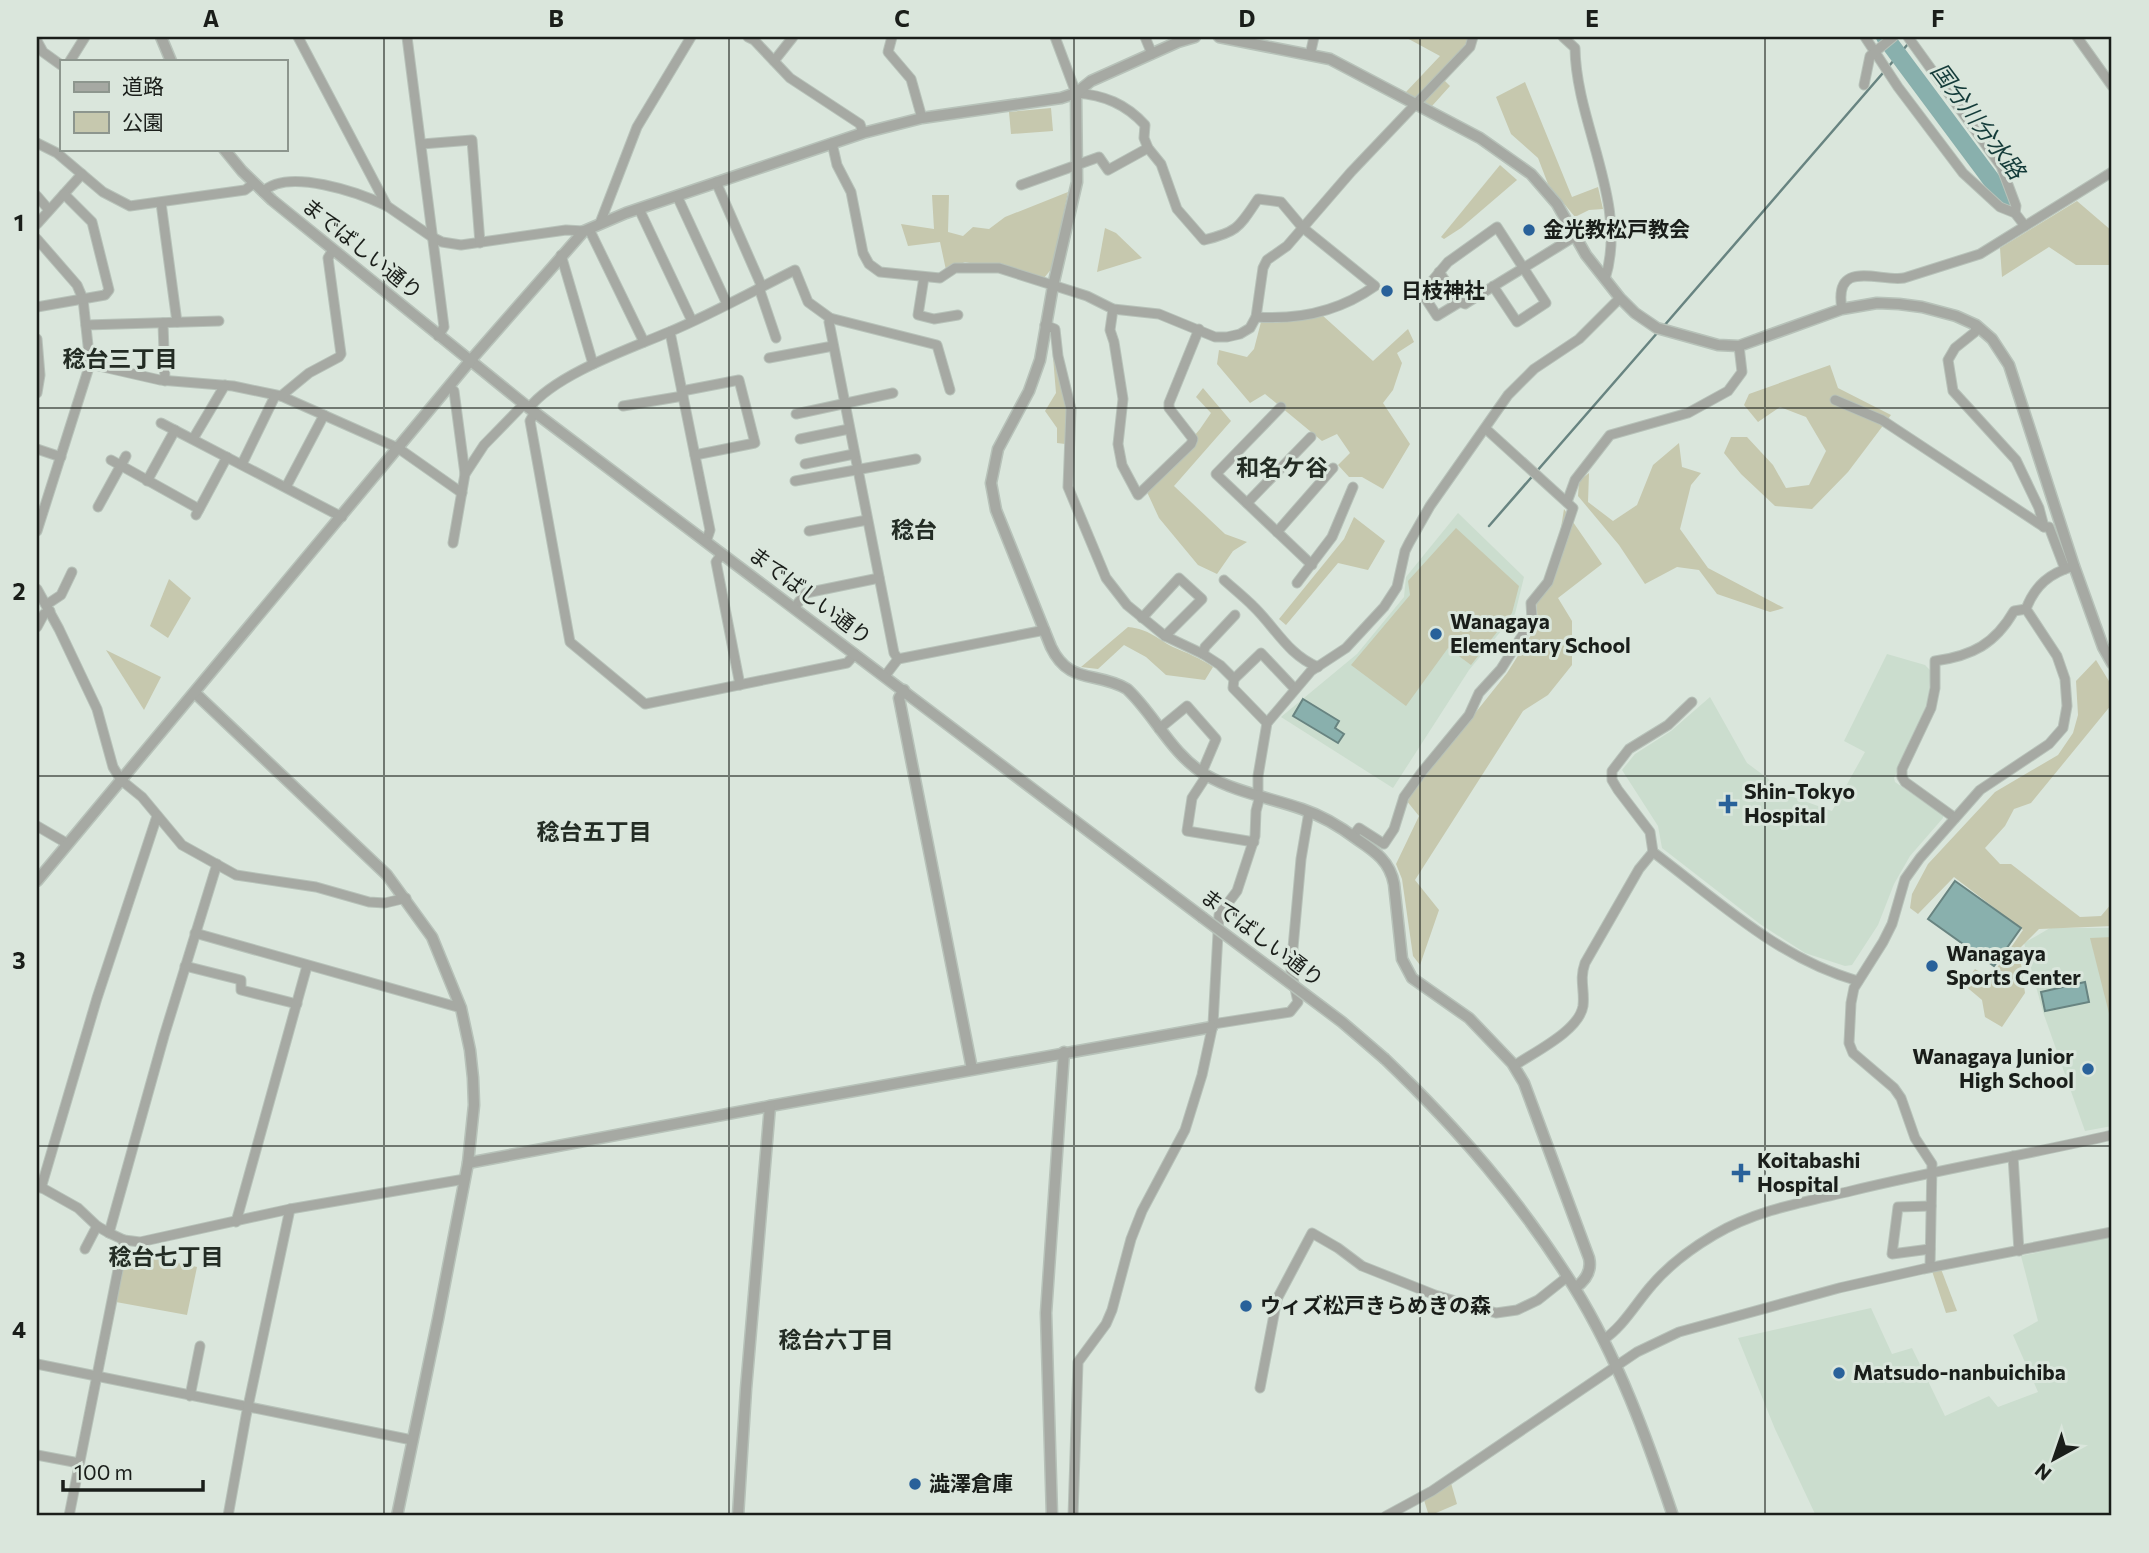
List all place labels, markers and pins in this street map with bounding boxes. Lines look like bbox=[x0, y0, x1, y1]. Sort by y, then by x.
place label: 金光教松戸教会 bbox=[1543, 216, 1690, 241]
marker: 金光教松戸教会 bbox=[1521, 222, 1537, 238]
place label: 日枝神社 bbox=[1401, 277, 1485, 302]
marker: 日枝神社 bbox=[1379, 283, 1395, 299]
place label: Wanagaya Elementary School bbox=[1450, 608, 1631, 657]
marker: Wanagaya Elementary School bbox=[1428, 626, 1444, 642]
place label: Shin-Tokyo Hospital bbox=[1744, 778, 1855, 827]
marker: Shin-Tokyo Hospital bbox=[1718, 794, 1738, 814]
place label: Wanagaya Sports Center bbox=[1946, 940, 2081, 989]
marker: Wanagaya Sports Center bbox=[1924, 958, 1940, 974]
place label: Wanagaya Junior High School bbox=[1912, 1043, 2074, 1092]
marker: Wanagaya Junior High School bbox=[2080, 1061, 2096, 1077]
place label: Koitabashi Hospital bbox=[1757, 1147, 1860, 1196]
marker: Koitabashi Hospital bbox=[1731, 1163, 1751, 1183]
place label: ウィズ松戸きらめきの森 bbox=[1260, 1292, 1491, 1317]
marker: ウィズ松戸きらめきの森 bbox=[1238, 1298, 1254, 1314]
place label: Matsudo-nanbuichiba bbox=[1853, 1359, 2066, 1384]
marker: Matsudo-nanbuichiba bbox=[1831, 1365, 1847, 1381]
place label: 澁澤倉庫 bbox=[929, 1470, 1013, 1495]
marker: 澁澤倉庫 bbox=[907, 1476, 923, 1492]

